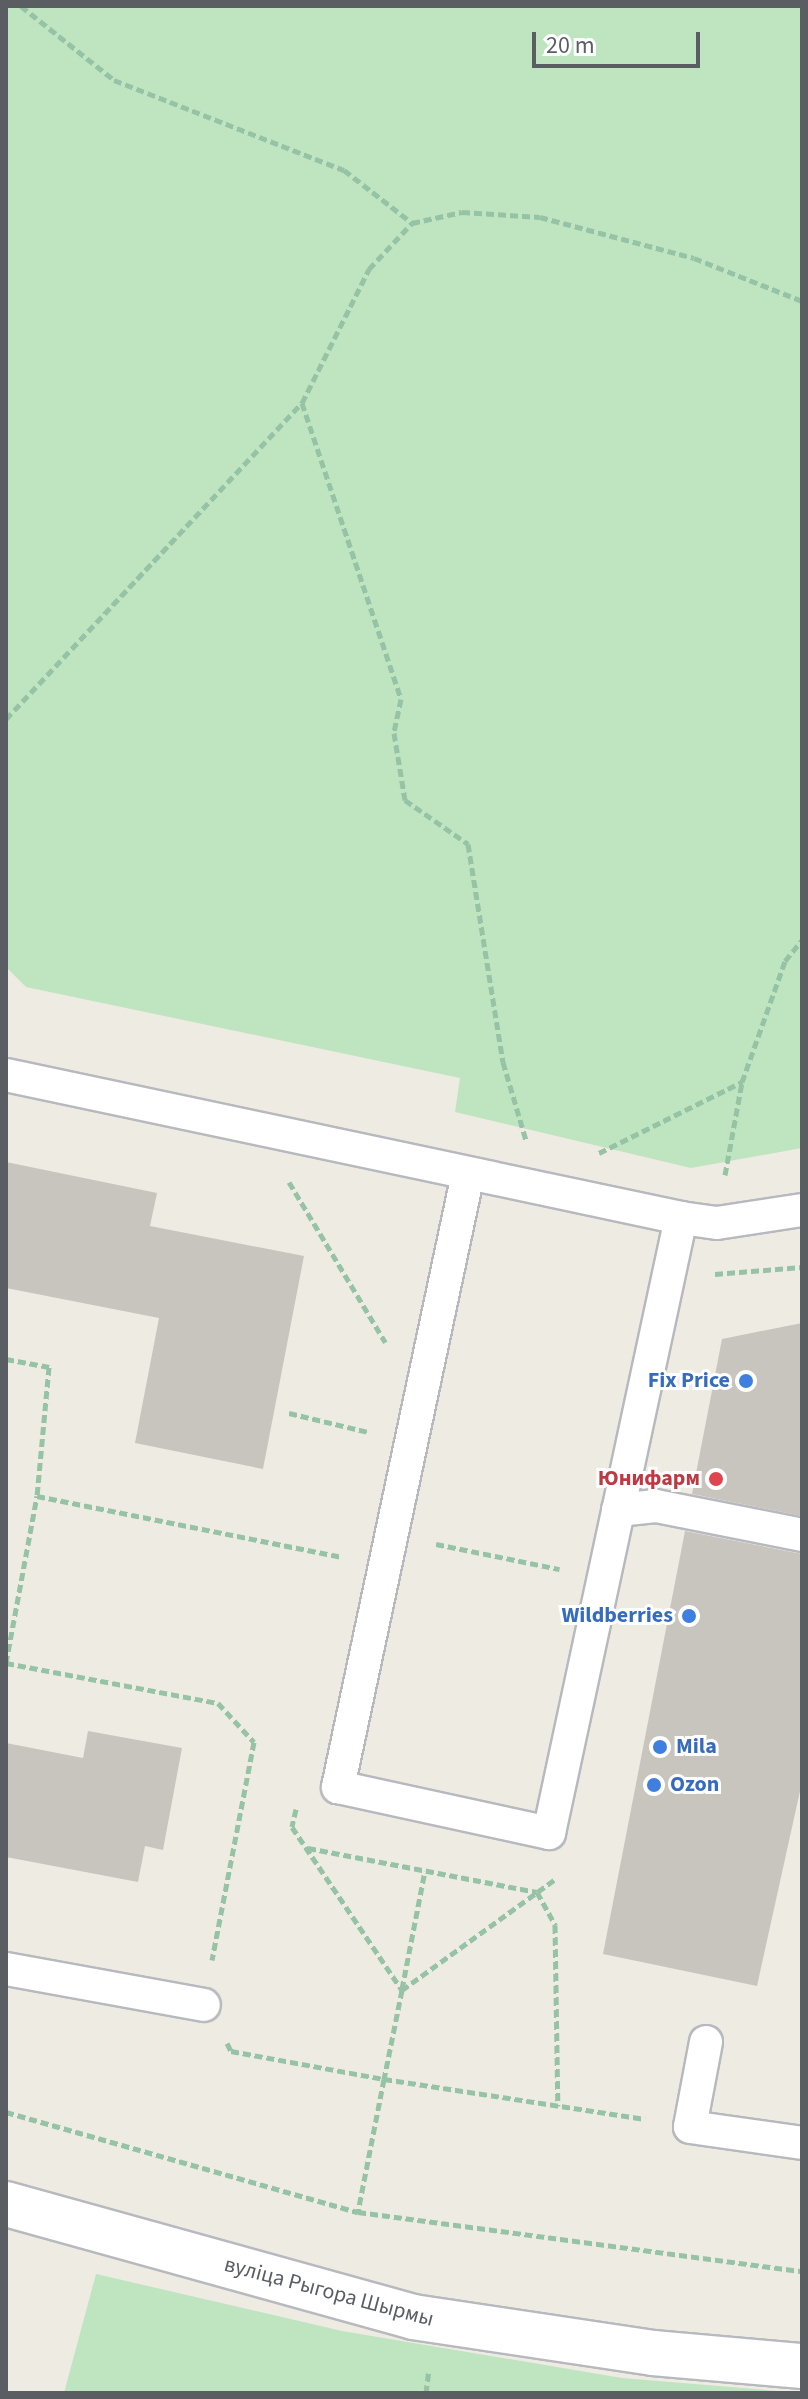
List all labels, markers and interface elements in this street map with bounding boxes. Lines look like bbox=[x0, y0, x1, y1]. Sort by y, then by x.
scale bar bbox=[536, 16, 704, 66]
text: 20 m bbox=[546, 28, 595, 63]
place label: Fix Price bbox=[648, 1368, 730, 1394]
marker: Fix Price bbox=[737, 1372, 755, 1390]
place label: Юнифарм bbox=[598, 1466, 700, 1492]
marker: Юнифарм bbox=[707, 1470, 725, 1488]
place label: Wildberries bbox=[561, 1603, 673, 1629]
marker: Wildberries bbox=[680, 1607, 698, 1625]
place label: Mila bbox=[676, 1734, 717, 1760]
marker: Mila bbox=[651, 1738, 669, 1756]
place label: Ozon bbox=[670, 1772, 719, 1798]
marker: Ozon bbox=[645, 1776, 663, 1794]
street label: вуліца Рыгора Шырмы bbox=[221, 2251, 437, 2333]

